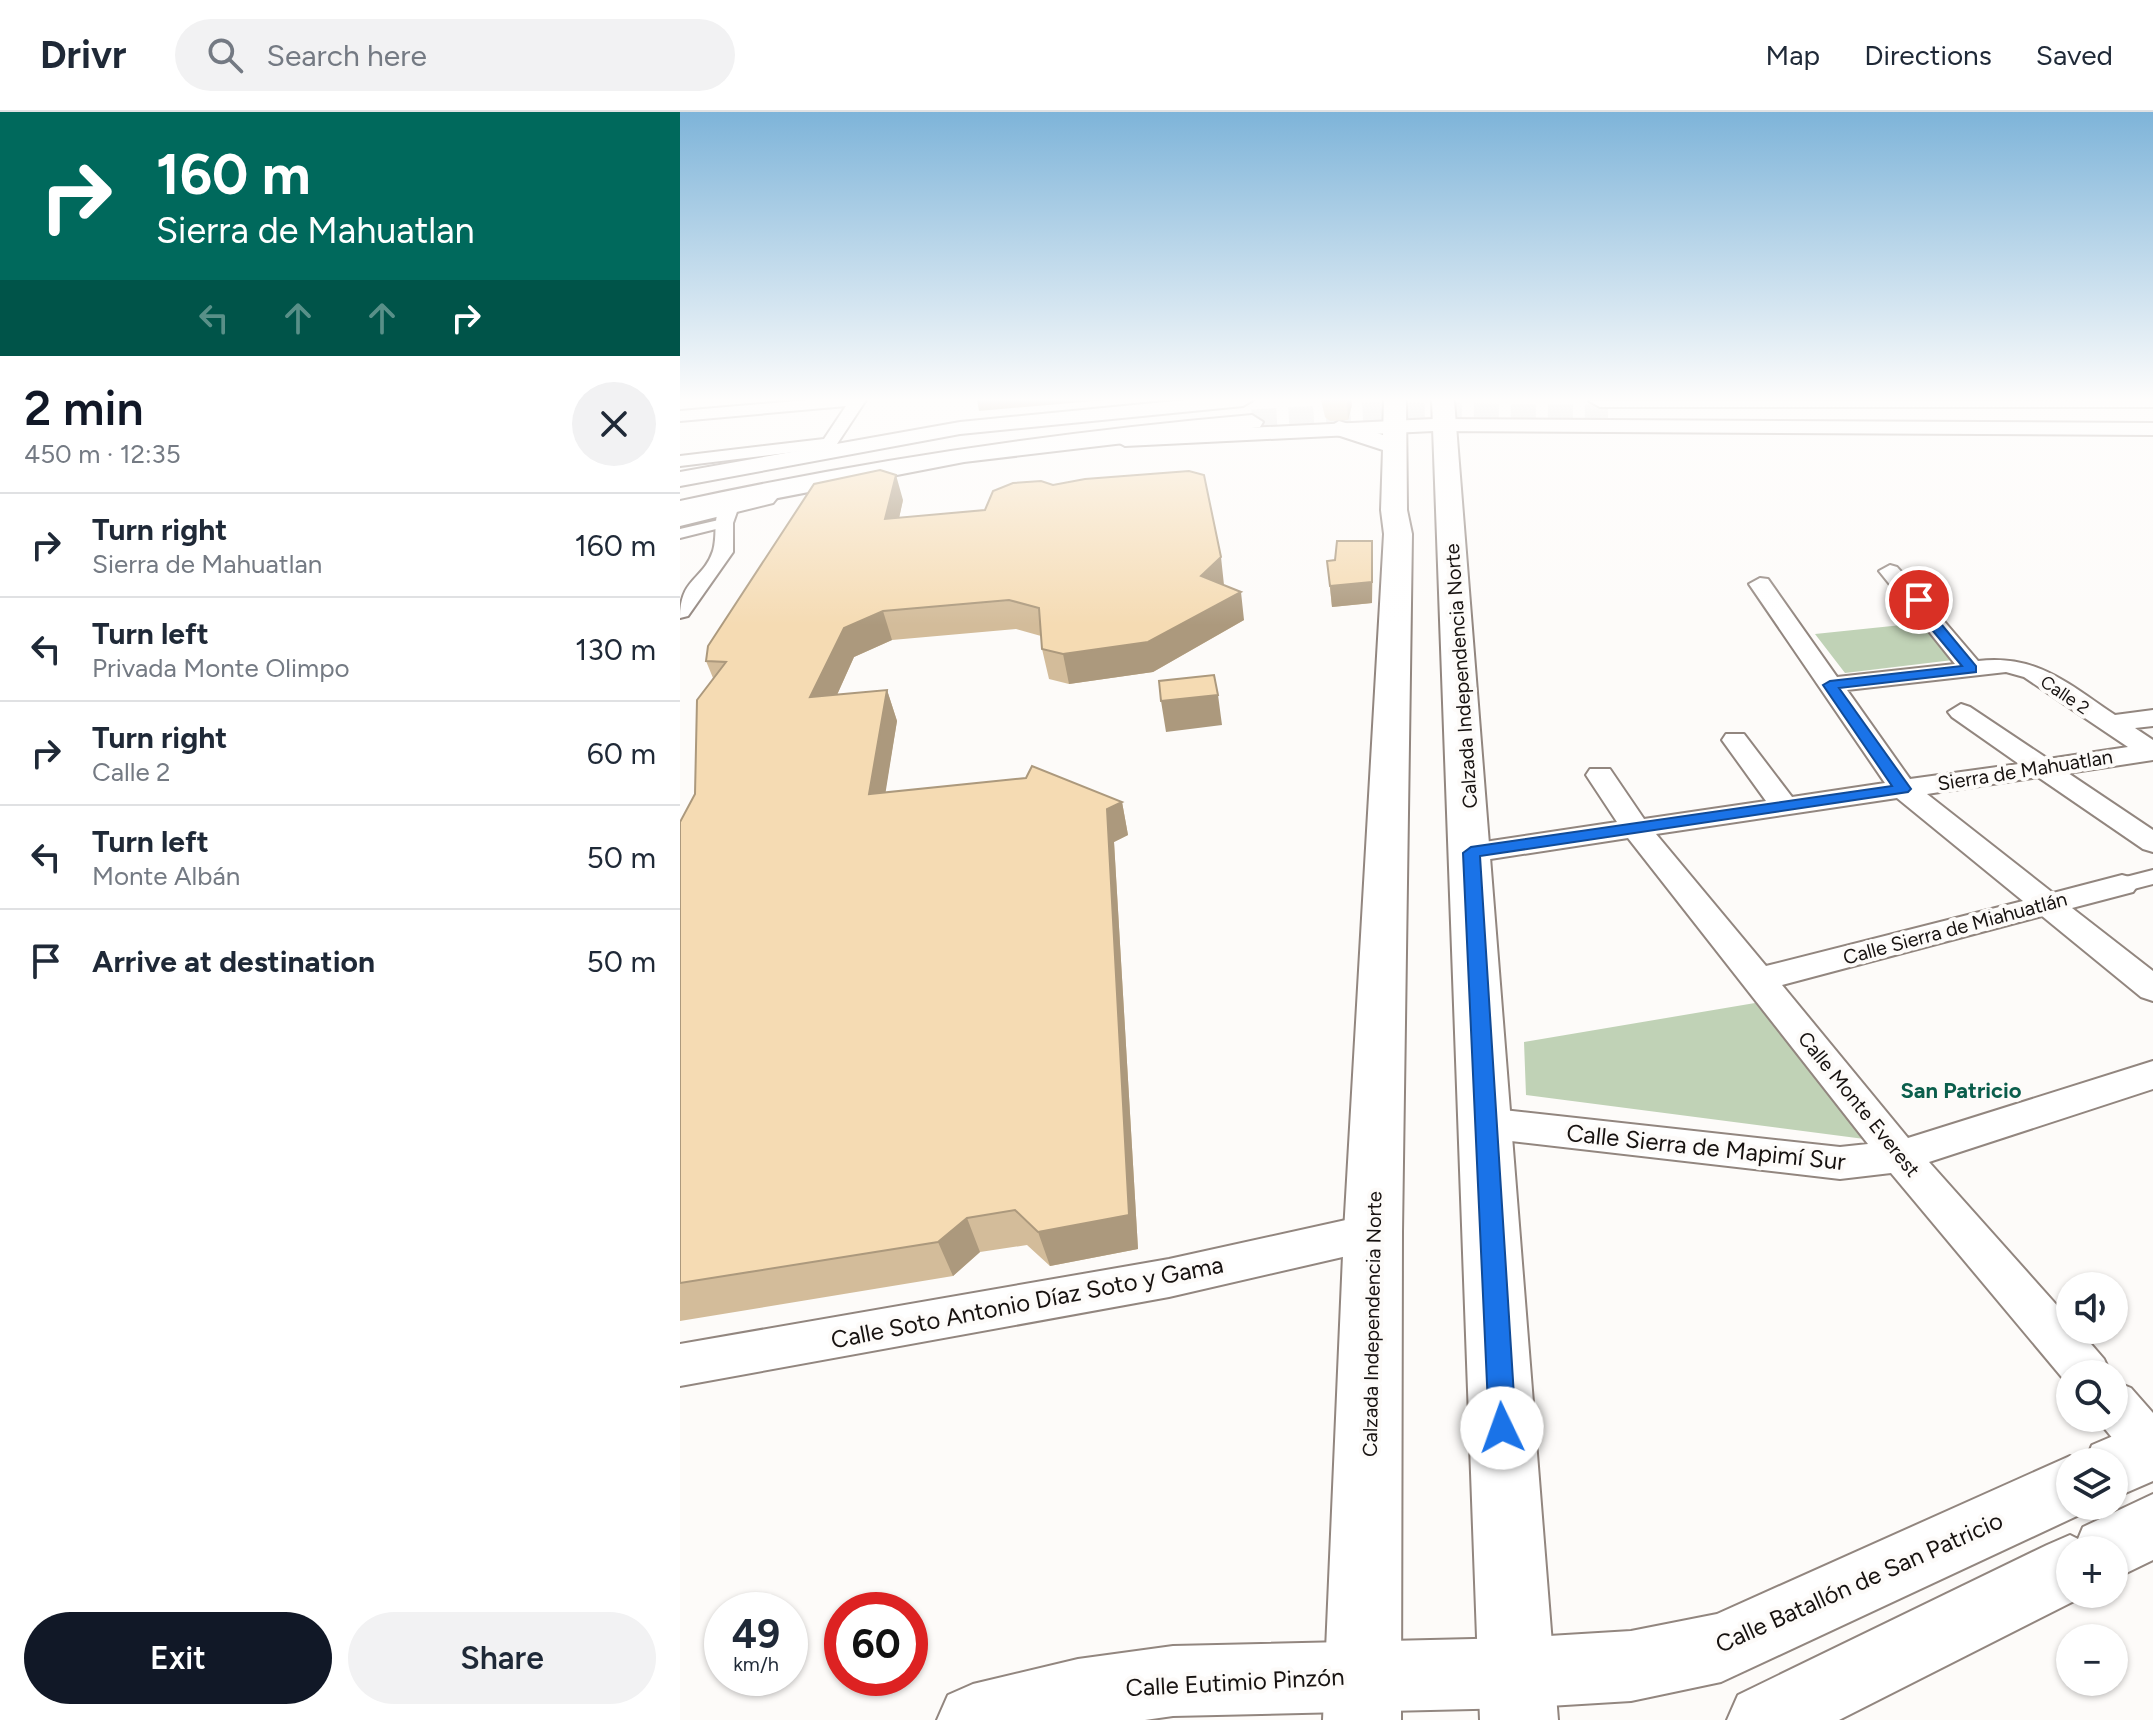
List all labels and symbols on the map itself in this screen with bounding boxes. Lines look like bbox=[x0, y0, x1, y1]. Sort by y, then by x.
street label: Calzada Independencia Norte bbox=[1440, 543, 1482, 809]
pin bbox=[1885, 566, 1953, 634]
street label: Calle 2 bbox=[2036, 671, 2094, 719]
street label: Sierra de Mahuatlan bbox=[1936, 744, 2114, 796]
street label: Calle Sierra de Miahuatlán bbox=[1840, 887, 2070, 969]
street label: Calle Monte Everest bbox=[1793, 1027, 1925, 1181]
district label: San Patricio bbox=[1900, 1077, 2022, 1104]
street label: Calle Sierra de Mapimí Sur bbox=[1565, 1118, 1847, 1176]
street label: Calzada Independencia Norte bbox=[1358, 1191, 1386, 1457]
street label: Calle Soto Antonio Díaz Soto y Gama bbox=[828, 1250, 1226, 1354]
position arrow bbox=[1460, 1386, 1544, 1470]
street label: Calle Batallón de San Patricio bbox=[1711, 1505, 2007, 1659]
speed limit sign: 60 bbox=[824, 1592, 928, 1696]
street label: Calle Eutimio Pinzón bbox=[1125, 1662, 1345, 1702]

